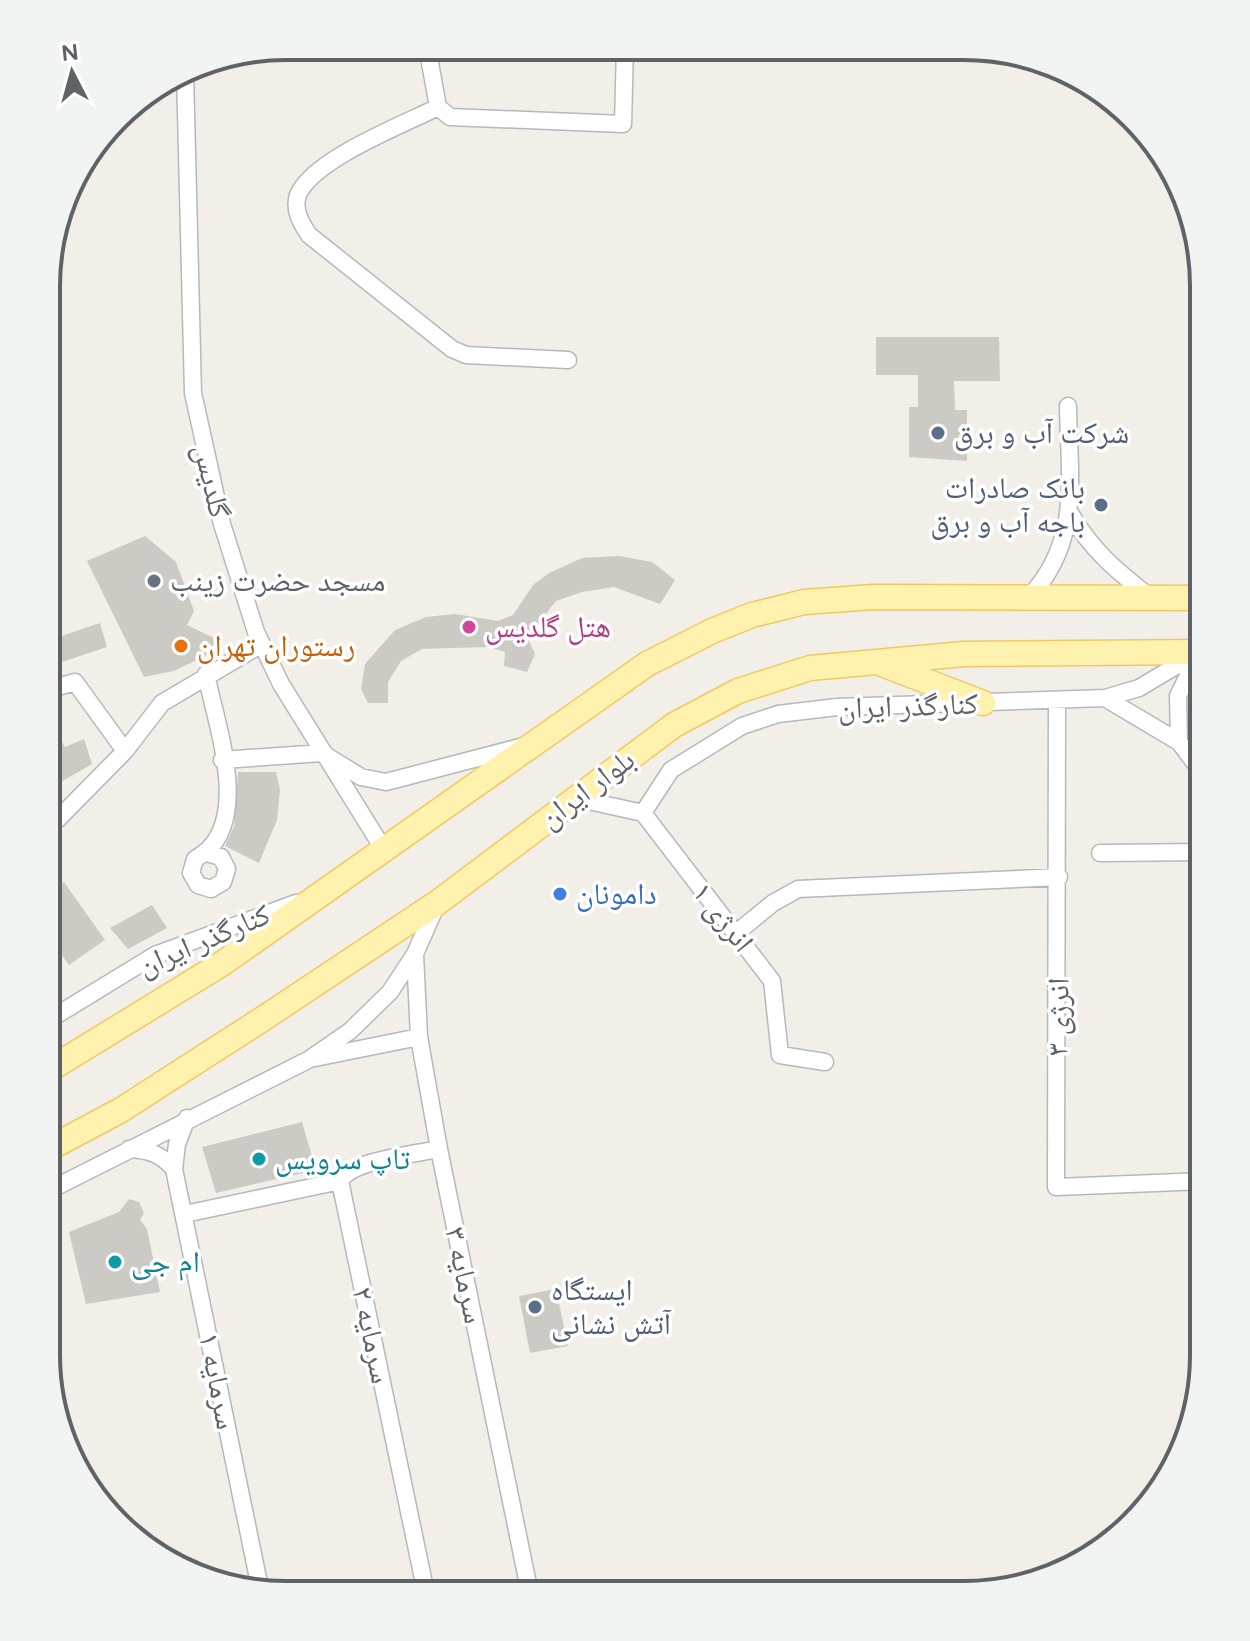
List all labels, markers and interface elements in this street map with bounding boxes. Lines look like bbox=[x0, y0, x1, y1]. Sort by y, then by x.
north arrow bbox=[32, 32, 112, 112]
text: N bbox=[60, 38, 80, 67]
place label: شرکت آب و برق bbox=[954, 414, 1129, 451]
marker: شرکت آب و برق bbox=[929, 424, 947, 442]
street label: گلدیس bbox=[186, 440, 239, 522]
place label: بانک صادرات باجه آب و برق bbox=[930, 469, 1085, 540]
marker: بانک صادرات باجه آب و برق bbox=[1092, 496, 1110, 514]
place label: مسجد حضرت زینب bbox=[170, 562, 385, 599]
marker: مسجد حضرت زینب bbox=[145, 572, 163, 590]
place label: هتل گلدیس bbox=[485, 608, 611, 645]
marker: هتل گلدیس bbox=[460, 618, 478, 636]
place label: رستوران تهران bbox=[197, 627, 355, 664]
marker: رستوران تهران bbox=[172, 637, 190, 655]
street label: کنارگذر ایران bbox=[837, 685, 979, 726]
street label: بلوار ایران bbox=[532, 741, 642, 836]
street label: انرژی ۱ bbox=[685, 874, 762, 959]
place label: دامونان bbox=[576, 875, 657, 912]
marker: دامونان bbox=[551, 885, 569, 903]
street label: کنارگذر ایران bbox=[132, 895, 276, 984]
street label: انرژی ۳ bbox=[1038, 977, 1077, 1057]
place label: تاپ سرویس bbox=[275, 1140, 410, 1177]
marker: تاپ سرویس bbox=[250, 1150, 268, 1168]
street label: سرمایه ۳ bbox=[437, 1223, 494, 1327]
place label: ام جی bbox=[131, 1243, 200, 1281]
marker: ام جی bbox=[106, 1253, 124, 1271]
place label: ایستگاه آتش نشانی bbox=[551, 1271, 672, 1342]
street label: سرمایه ۲ bbox=[344, 1283, 401, 1387]
marker: ایستگاه آتش نشانی bbox=[526, 1298, 544, 1316]
street label: سرمایه ۱ bbox=[191, 1329, 246, 1432]

